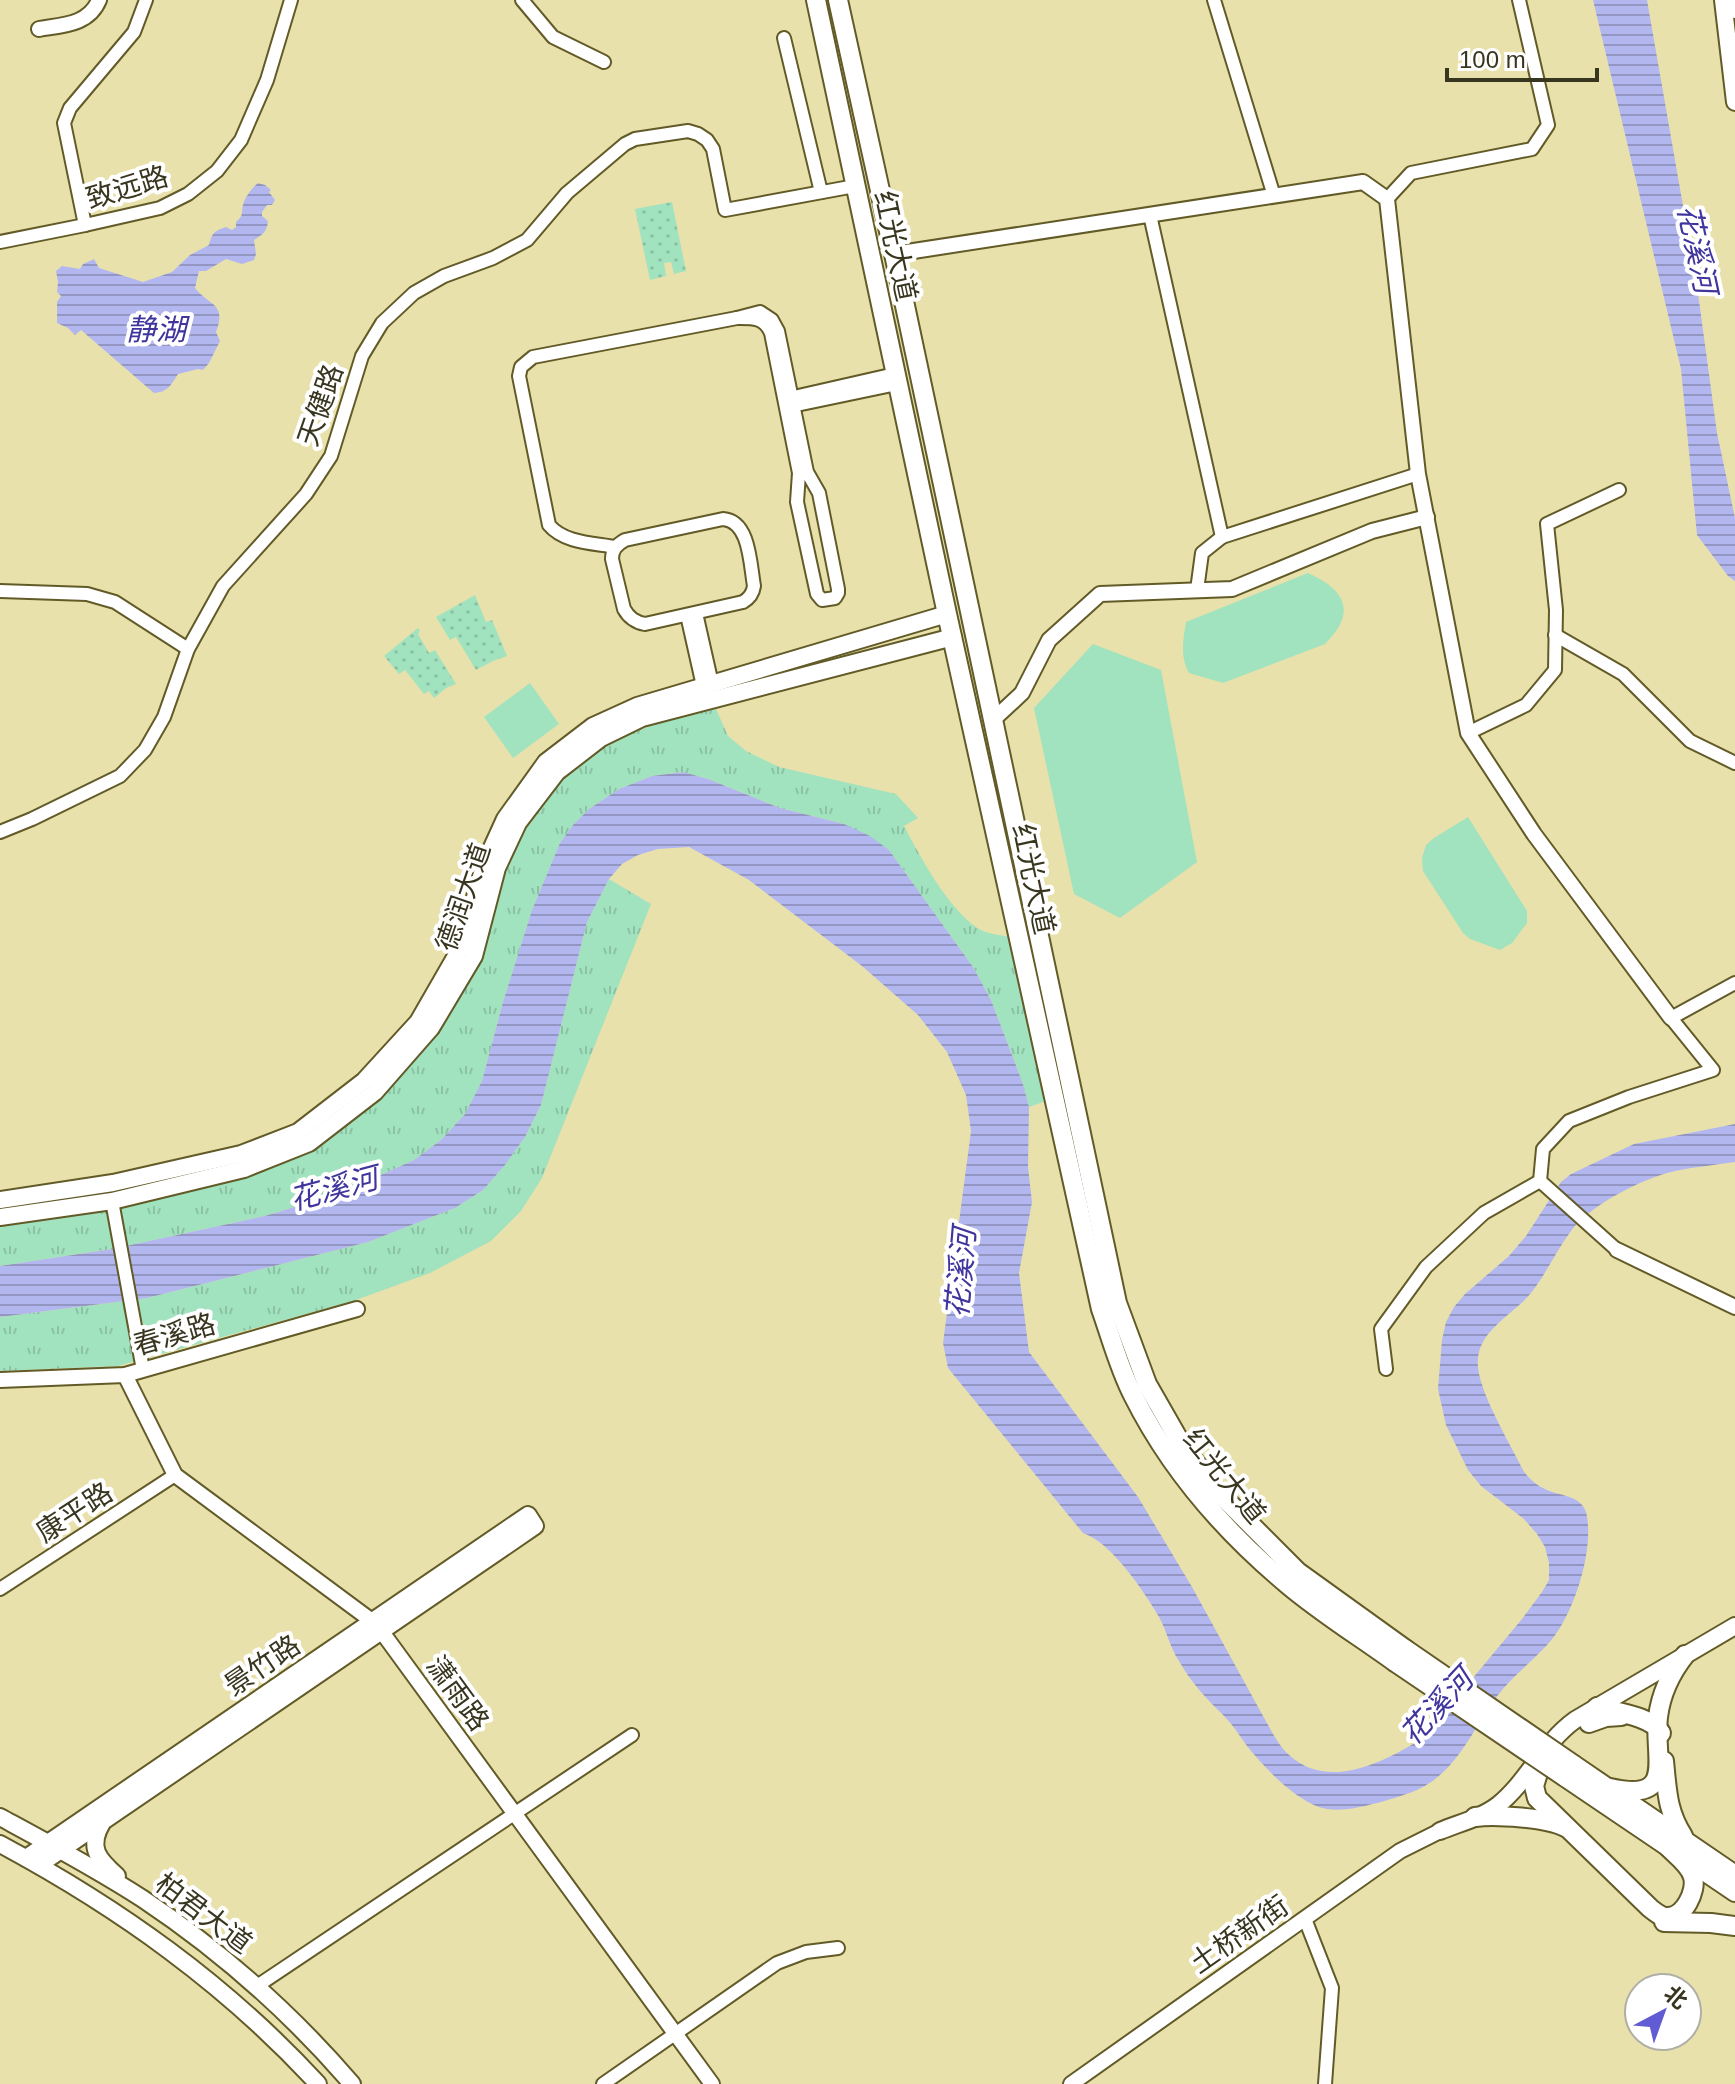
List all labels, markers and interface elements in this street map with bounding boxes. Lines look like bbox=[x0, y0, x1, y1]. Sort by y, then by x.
scale bar bbox=[1447, 32, 1597, 82]
text: 100 m bbox=[1459, 46, 1526, 73]
street label: 致远路 bbox=[82, 160, 172, 215]
street label: 红光大道 bbox=[869, 188, 922, 304]
water label: 花溪河 bbox=[1672, 201, 1724, 301]
water label: 静湖 bbox=[126, 313, 190, 346]
street label: 天健路 bbox=[292, 360, 349, 450]
street label: 红光大道 bbox=[1007, 821, 1060, 937]
street label: 德润大道 bbox=[431, 839, 496, 955]
water label: 花溪河 bbox=[286, 1160, 386, 1216]
water label: 花溪河 bbox=[940, 1222, 981, 1319]
street label: 春溪路 bbox=[129, 1308, 219, 1361]
street label: 红光大道 bbox=[1177, 1423, 1272, 1530]
street label: 康平路 bbox=[31, 1477, 118, 1548]
street label: 景竹路 bbox=[219, 1629, 306, 1702]
street label: 潇雨路 bbox=[420, 1650, 495, 1736]
water label: 花溪河 bbox=[1394, 1659, 1483, 1751]
street label: 柏君大道 bbox=[150, 1867, 258, 1959]
street label: 土桥新街 bbox=[1185, 1890, 1294, 1979]
north arrow bbox=[1623, 1972, 1703, 2052]
text: 北 bbox=[1659, 1981, 1692, 2014]

